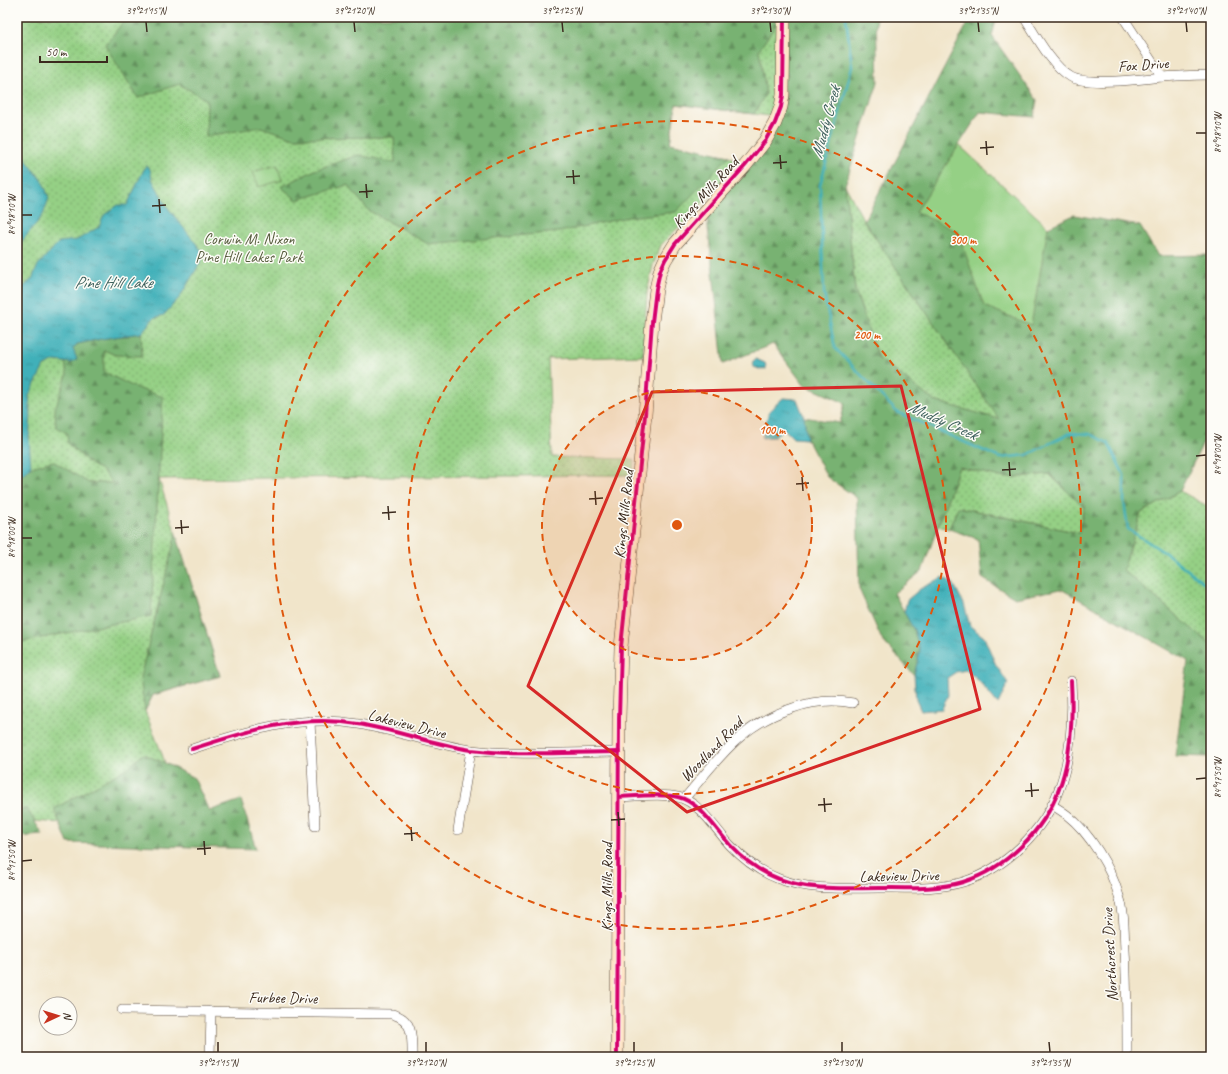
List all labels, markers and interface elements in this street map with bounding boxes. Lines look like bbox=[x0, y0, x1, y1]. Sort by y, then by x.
text: 39°21'15"N bbox=[126, 4, 168, 17]
text: 39°21'20"N bbox=[334, 4, 376, 17]
text: 39°21'25"N bbox=[542, 4, 584, 17]
text: 39°21'30"N bbox=[750, 4, 792, 17]
text: 39°21'35"N bbox=[958, 4, 1000, 17]
text: 39°21'40"N bbox=[1166, 4, 1208, 17]
scale bar bbox=[40, 38, 107, 64]
text: 50 m bbox=[46, 44, 68, 60]
street label: Fox Drive bbox=[1117, 53, 1171, 77]
water label: Muddy Creek bbox=[806, 81, 846, 160]
text: 84°18'10"W bbox=[1211, 111, 1224, 153]
street label: Kings Mills Road bbox=[668, 151, 745, 233]
text: 84°18'10"W bbox=[5, 193, 18, 235]
park label: Corwin M. Nixon Pine Hill Lakes Park bbox=[195, 229, 304, 267]
text: 300 m bbox=[950, 232, 977, 248]
water label: Pine Hill Lake bbox=[74, 272, 154, 293]
text: 200 m bbox=[854, 327, 881, 343]
water label: Muddy Creek bbox=[905, 396, 983, 446]
text: 100 m bbox=[759, 422, 786, 438]
text: 84°18'00"W bbox=[1211, 433, 1224, 475]
street label: Kings Mills Road bbox=[609, 466, 639, 560]
text: 84°18'00"W bbox=[5, 516, 18, 558]
centre of rings bbox=[670, 518, 684, 532]
street label: Lakeview Drive bbox=[366, 705, 449, 744]
street label: Woodland Road bbox=[676, 711, 749, 786]
text: 84°17'50"W bbox=[1211, 756, 1224, 798]
text: 84°17'50"W bbox=[5, 839, 18, 881]
street label: Kings Mills Road bbox=[597, 840, 617, 932]
street label: Lakeview Drive bbox=[859, 865, 941, 887]
street label: Northcrest Drive bbox=[1097, 906, 1122, 1002]
street label: Furbee Drive bbox=[248, 987, 319, 1009]
north arrow bbox=[38, 996, 78, 1036]
text: N bbox=[61, 1011, 75, 1021]
text: 39°21'15"N bbox=[198, 1056, 240, 1069]
text: 39°21'20"N bbox=[406, 1056, 448, 1069]
text: 39°21'25"N bbox=[614, 1056, 656, 1069]
text: 39°21'30"N bbox=[822, 1056, 864, 1069]
text: 39°21'35"N bbox=[1030, 1056, 1072, 1069]

